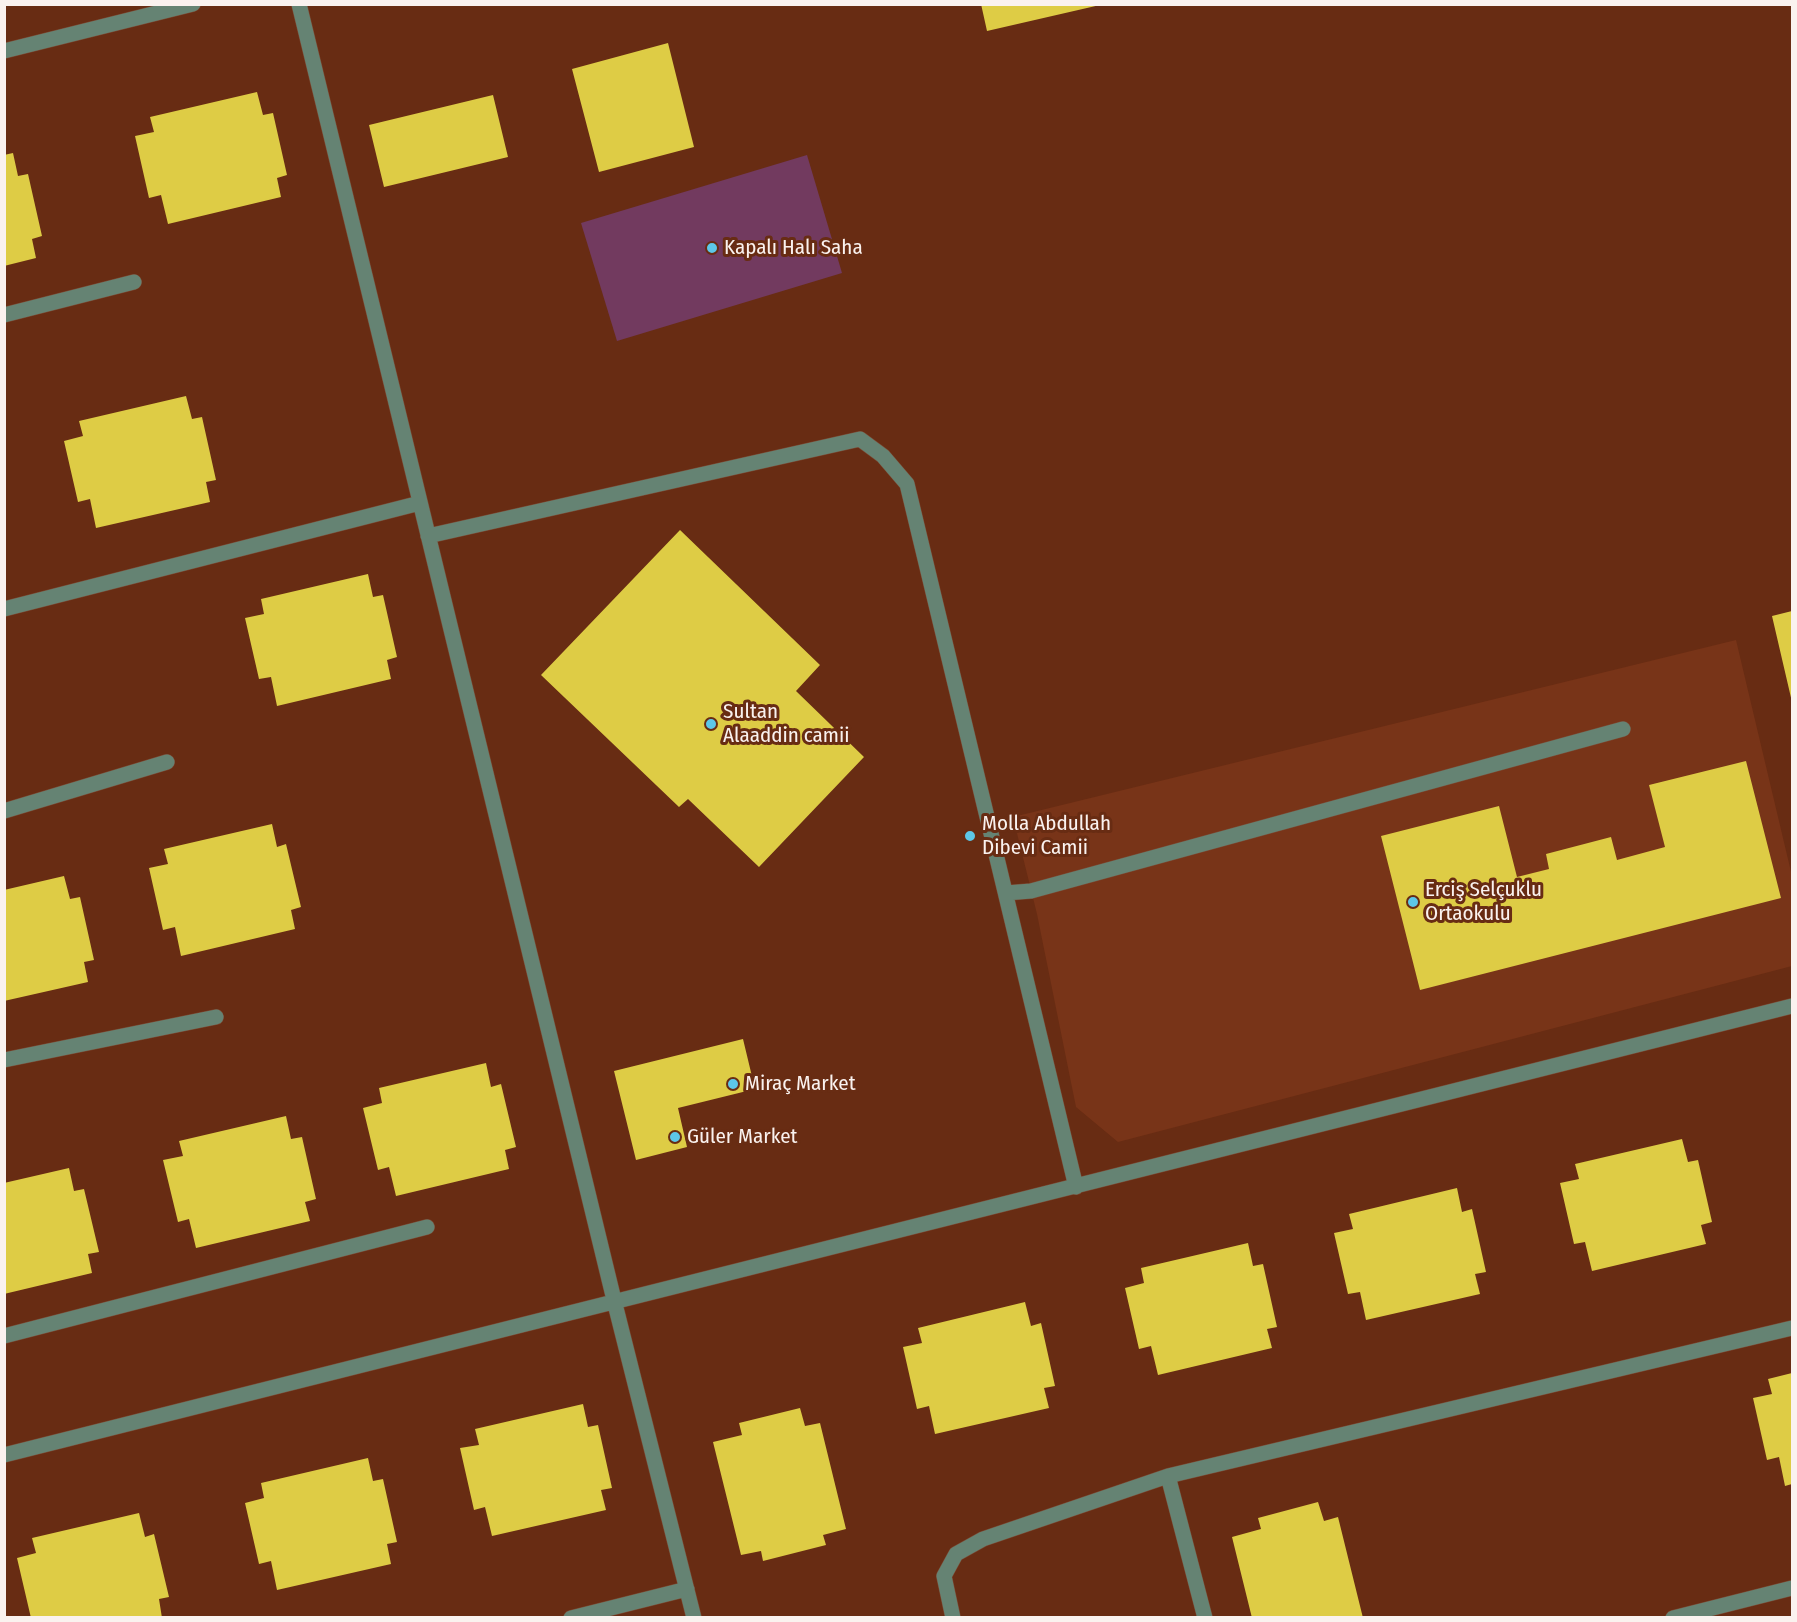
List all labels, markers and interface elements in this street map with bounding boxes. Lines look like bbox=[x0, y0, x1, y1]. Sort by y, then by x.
place label: Kapalı Halı Saha bbox=[724, 235, 863, 261]
marker: Kapalı Halı Saha bbox=[705, 241, 719, 255]
place label: Sultan Alaaddin camii bbox=[723, 699, 850, 749]
marker: Sultan Alaaddin camii bbox=[704, 717, 718, 731]
place label: Molla Abdullah Dibevi Camii bbox=[982, 811, 1111, 861]
marker: Molla Abdullah Dibevi Camii bbox=[963, 829, 977, 843]
place label: Erciş Selçuklu Ortaokulu bbox=[1425, 877, 1542, 927]
marker: Erciş Selçuklu Ortaokulu bbox=[1406, 895, 1420, 909]
place label: Miraç Market bbox=[745, 1071, 856, 1097]
marker: Miraç Market bbox=[726, 1077, 740, 1091]
place label: Güler Market bbox=[687, 1124, 797, 1150]
marker: Güler Market bbox=[668, 1130, 682, 1144]

